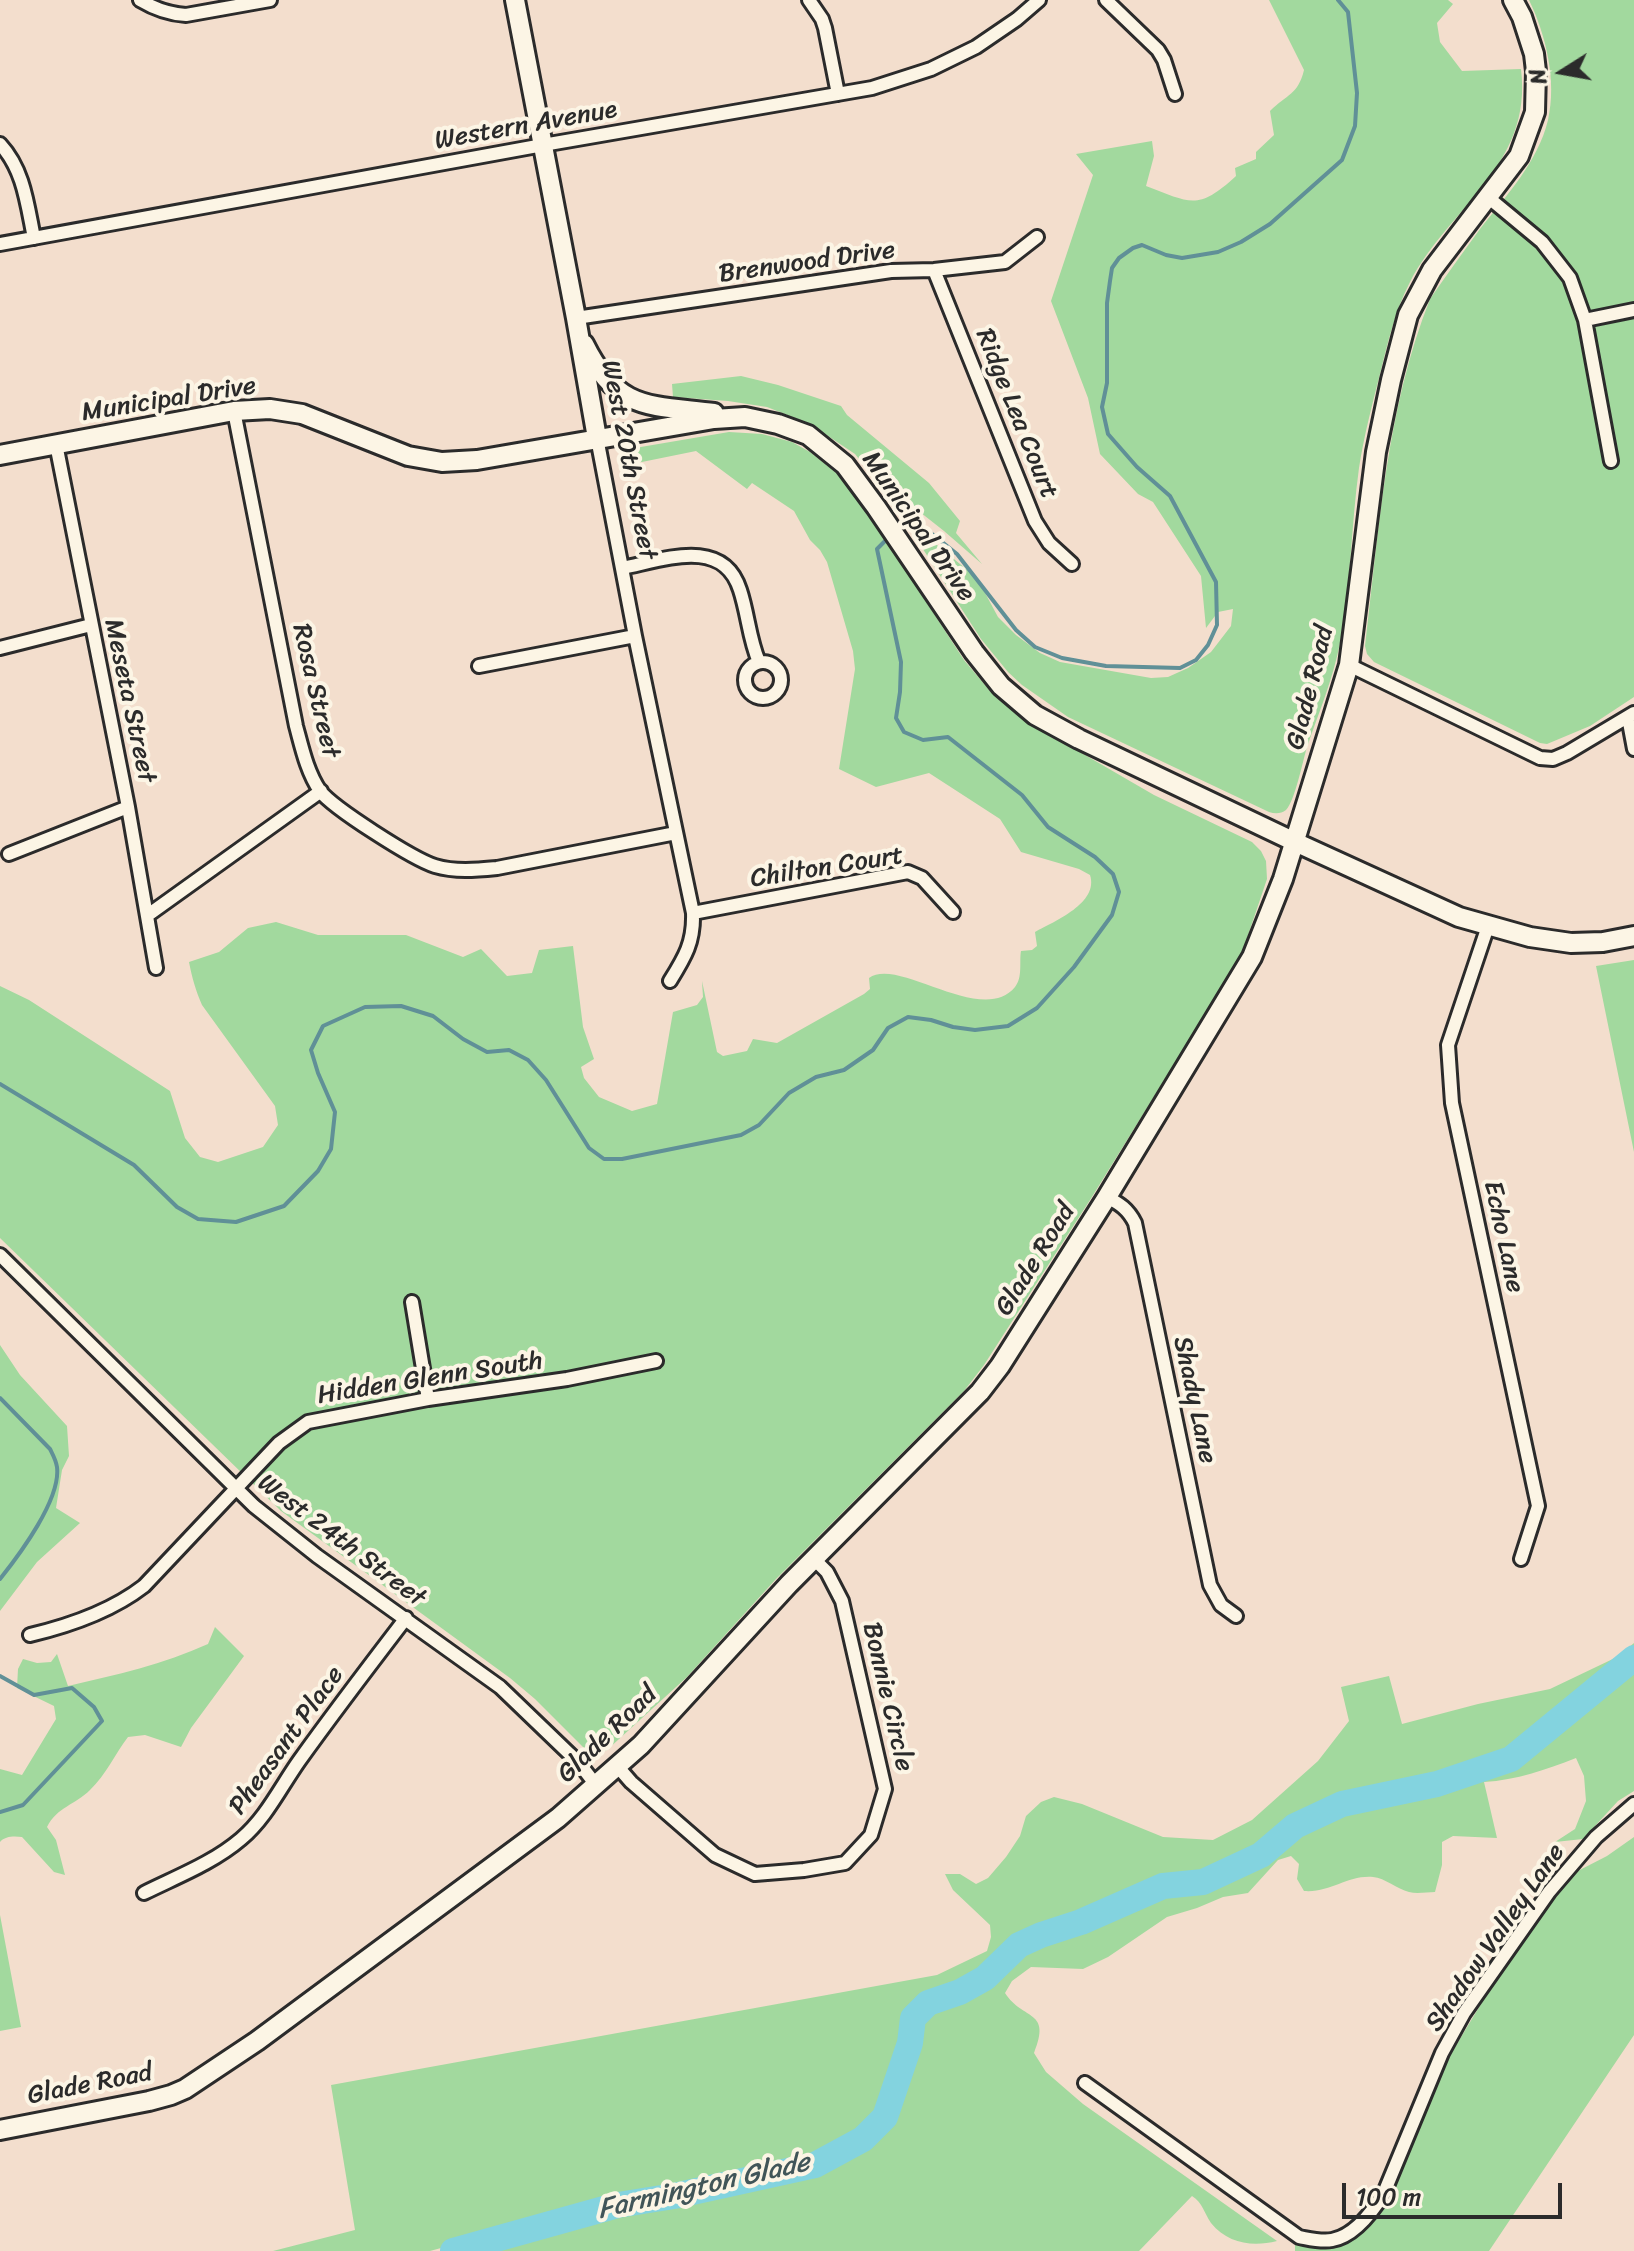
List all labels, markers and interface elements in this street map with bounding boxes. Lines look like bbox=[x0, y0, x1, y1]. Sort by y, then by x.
north arrow bbox=[1522, 32, 1602, 112]
text: N bbox=[1517, 65, 1559, 88]
street label: Western Avenue bbox=[432, 95, 620, 157]
street label: Brenwood Drive bbox=[717, 235, 897, 291]
street label: Ridge Lea Court bbox=[968, 324, 1064, 504]
street label: West 20th Street bbox=[593, 358, 663, 562]
street label: Municipal Drive bbox=[80, 371, 258, 429]
street label: Municipal Drive bbox=[855, 446, 981, 608]
street label: Meseta Street bbox=[96, 616, 162, 786]
street label: Rosa Street bbox=[284, 621, 346, 761]
street label: Glade Road bbox=[1281, 623, 1341, 753]
street label: Chilton Court bbox=[748, 841, 906, 895]
street label: Echo Lane bbox=[1476, 1178, 1530, 1296]
street label: Glade Road bbox=[989, 1198, 1083, 1322]
street label: Shady Lane bbox=[1165, 1334, 1223, 1466]
street label: Hidden Glenn South bbox=[315, 1346, 545, 1412]
street label: West 24th Street bbox=[251, 1468, 431, 1614]
street label: Bonnie Circle bbox=[855, 1619, 919, 1775]
street label: Pheasant Place bbox=[223, 1661, 351, 1821]
street label: Glade Road bbox=[552, 1680, 664, 1790]
street label: Shadow Valley Lane bbox=[1420, 1838, 1572, 2038]
street label: Glade Road bbox=[25, 2058, 155, 2112]
water label: Farmington Glade bbox=[595, 2146, 813, 2228]
scale bar bbox=[1346, 2167, 1566, 2217]
text: 100 m bbox=[1356, 2176, 1421, 2218]

